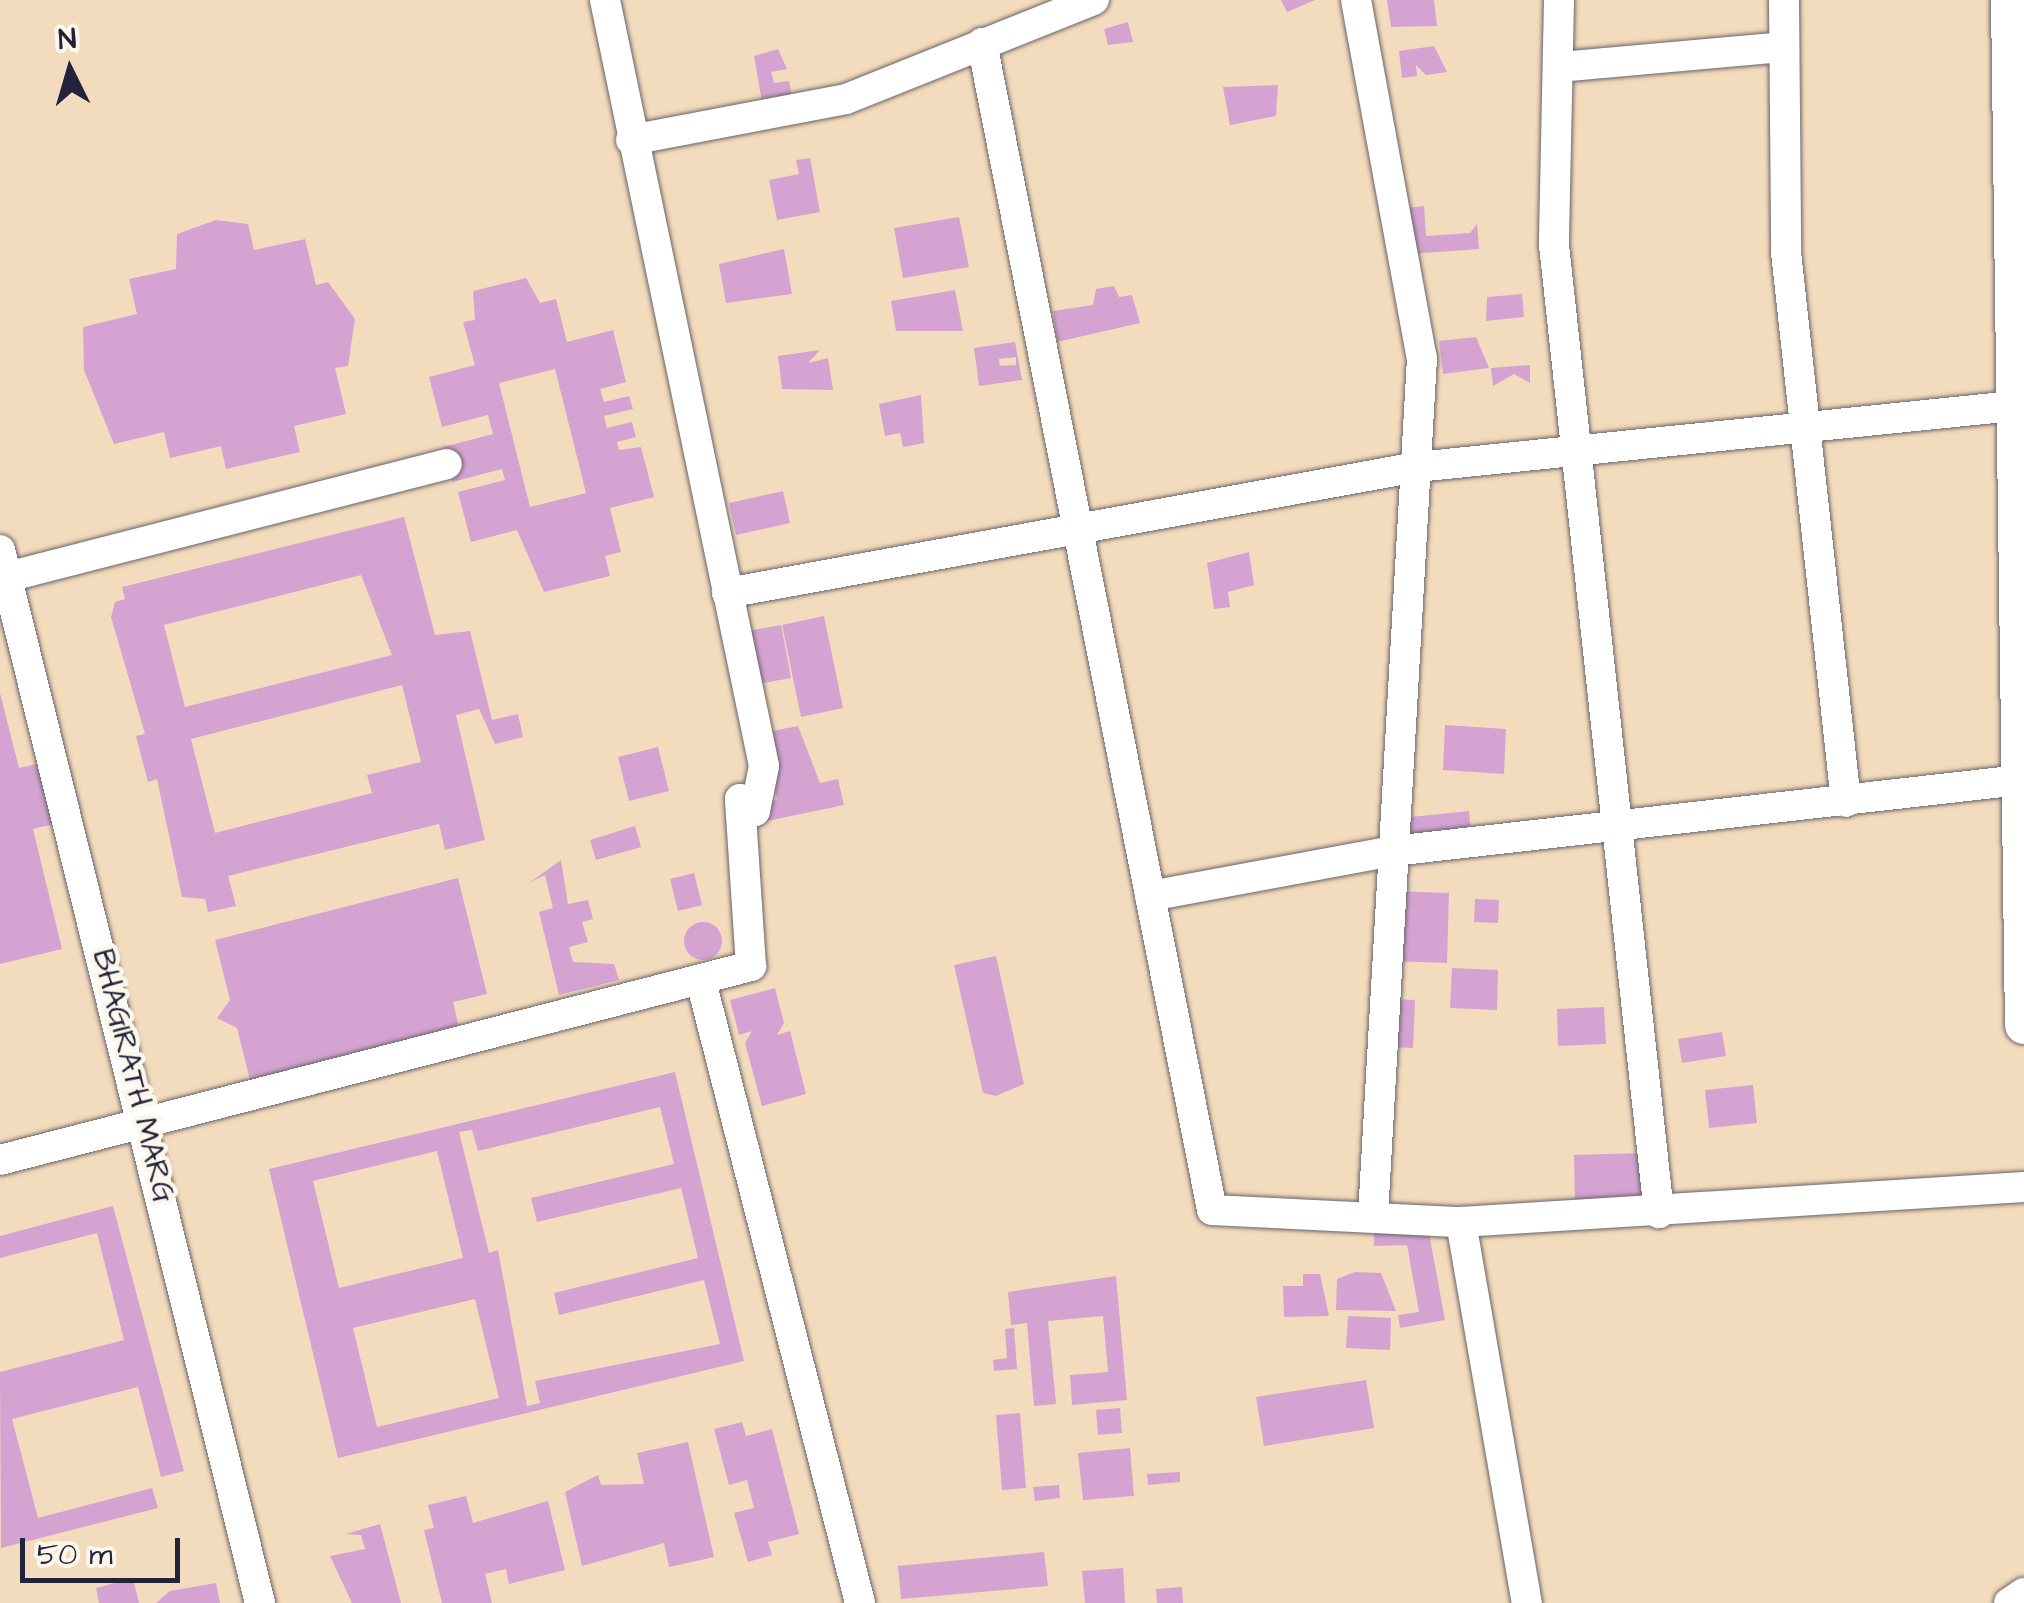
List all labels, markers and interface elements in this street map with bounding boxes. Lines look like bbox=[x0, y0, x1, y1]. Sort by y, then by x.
text: N bbox=[57, 19, 78, 60]
north arrow bbox=[20, 20, 120, 120]
street label: BHAGIRATH MARG bbox=[84, 946, 182, 1206]
scale bar bbox=[25, 1518, 185, 1580]
text: 50 m bbox=[37, 1534, 113, 1576]

